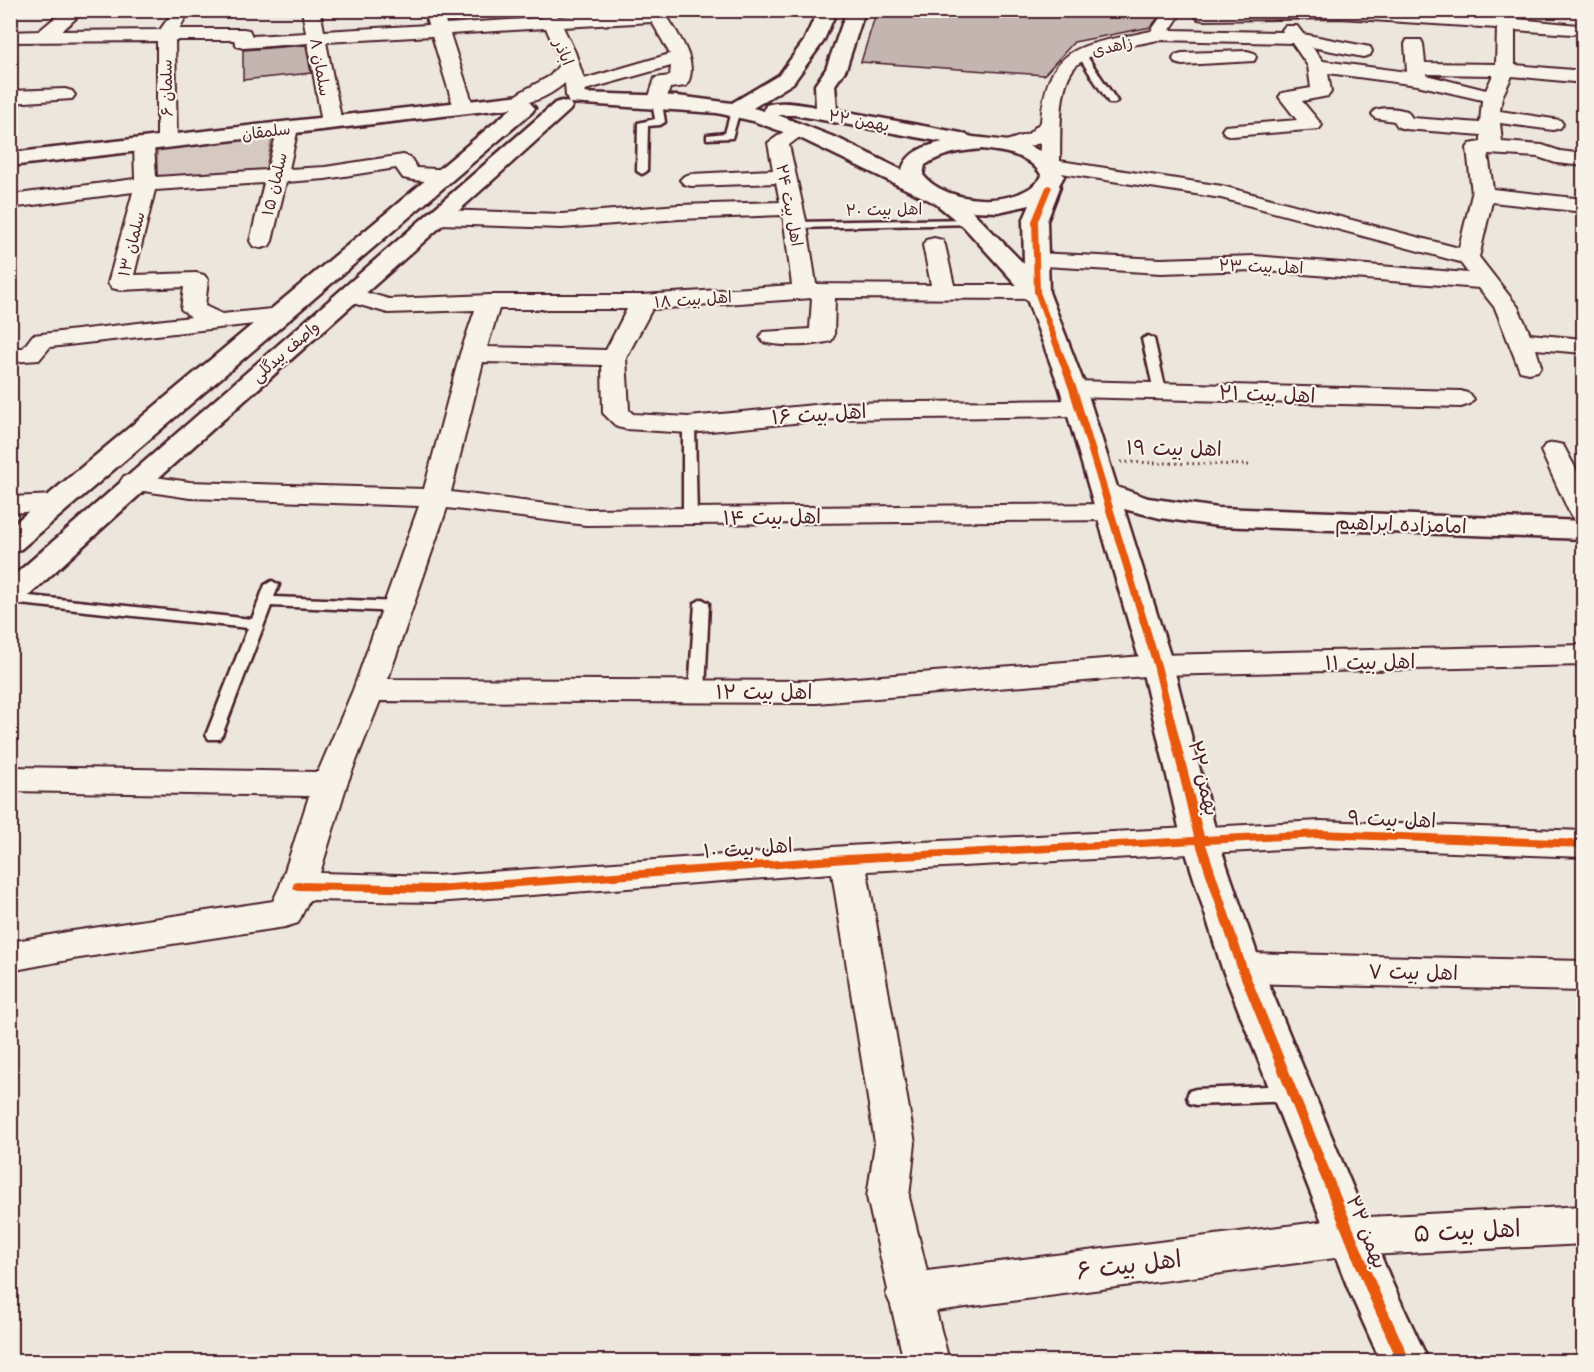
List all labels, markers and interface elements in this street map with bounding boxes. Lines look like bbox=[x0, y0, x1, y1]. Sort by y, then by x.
street label: زاهدی bbox=[1090, 34, 1134, 60]
street label: اباذر bbox=[549, 35, 577, 68]
street label: سلمان ۸ bbox=[306, 37, 334, 98]
street label: سلمان ۶ bbox=[158, 59, 176, 117]
street label: ۲۲ بهمن bbox=[827, 107, 891, 135]
street label: سلمقان bbox=[241, 120, 292, 144]
street label: سلمان ۱۵ bbox=[259, 151, 291, 218]
street label: اهل بیت ۲۴ bbox=[772, 162, 806, 248]
street label: اهل بیت ۲۰ bbox=[845, 200, 923, 220]
street label: سلمان ۱۳ bbox=[115, 210, 149, 279]
street label: اهل بیت ۲۳ bbox=[1218, 257, 1304, 277]
street label: اهل بیت ۱۸ bbox=[654, 288, 732, 312]
street label: واصف بیدگلی bbox=[248, 317, 324, 387]
street label: اهل بیت ۲۱ bbox=[1218, 381, 1316, 408]
street label: اهل بیت ۱۶ bbox=[771, 400, 867, 429]
street label: اهل بیت ۱۹ bbox=[1126, 436, 1222, 461]
street label: اهل بیت ۱۴ bbox=[723, 505, 821, 530]
street label: امامزاده ابراهیم bbox=[1335, 511, 1467, 541]
street label: اهل بیت ۱۱ bbox=[1325, 650, 1415, 675]
street label: اهل بیت ۱۲ bbox=[716, 681, 812, 704]
street label: ۲۲ بهمن bbox=[1184, 738, 1223, 818]
street label: اهل بیت ۹ bbox=[1347, 806, 1437, 833]
street label: اهل بیت ۱۰ bbox=[703, 834, 794, 863]
street label: اهل بیت ۷ bbox=[1368, 960, 1458, 985]
street label: ۲۲ بهمن bbox=[1341, 1192, 1392, 1272]
street label: اهل بیت ۵ bbox=[1413, 1214, 1521, 1248]
street label: اهل بیت ۶ bbox=[1075, 1245, 1183, 1285]

